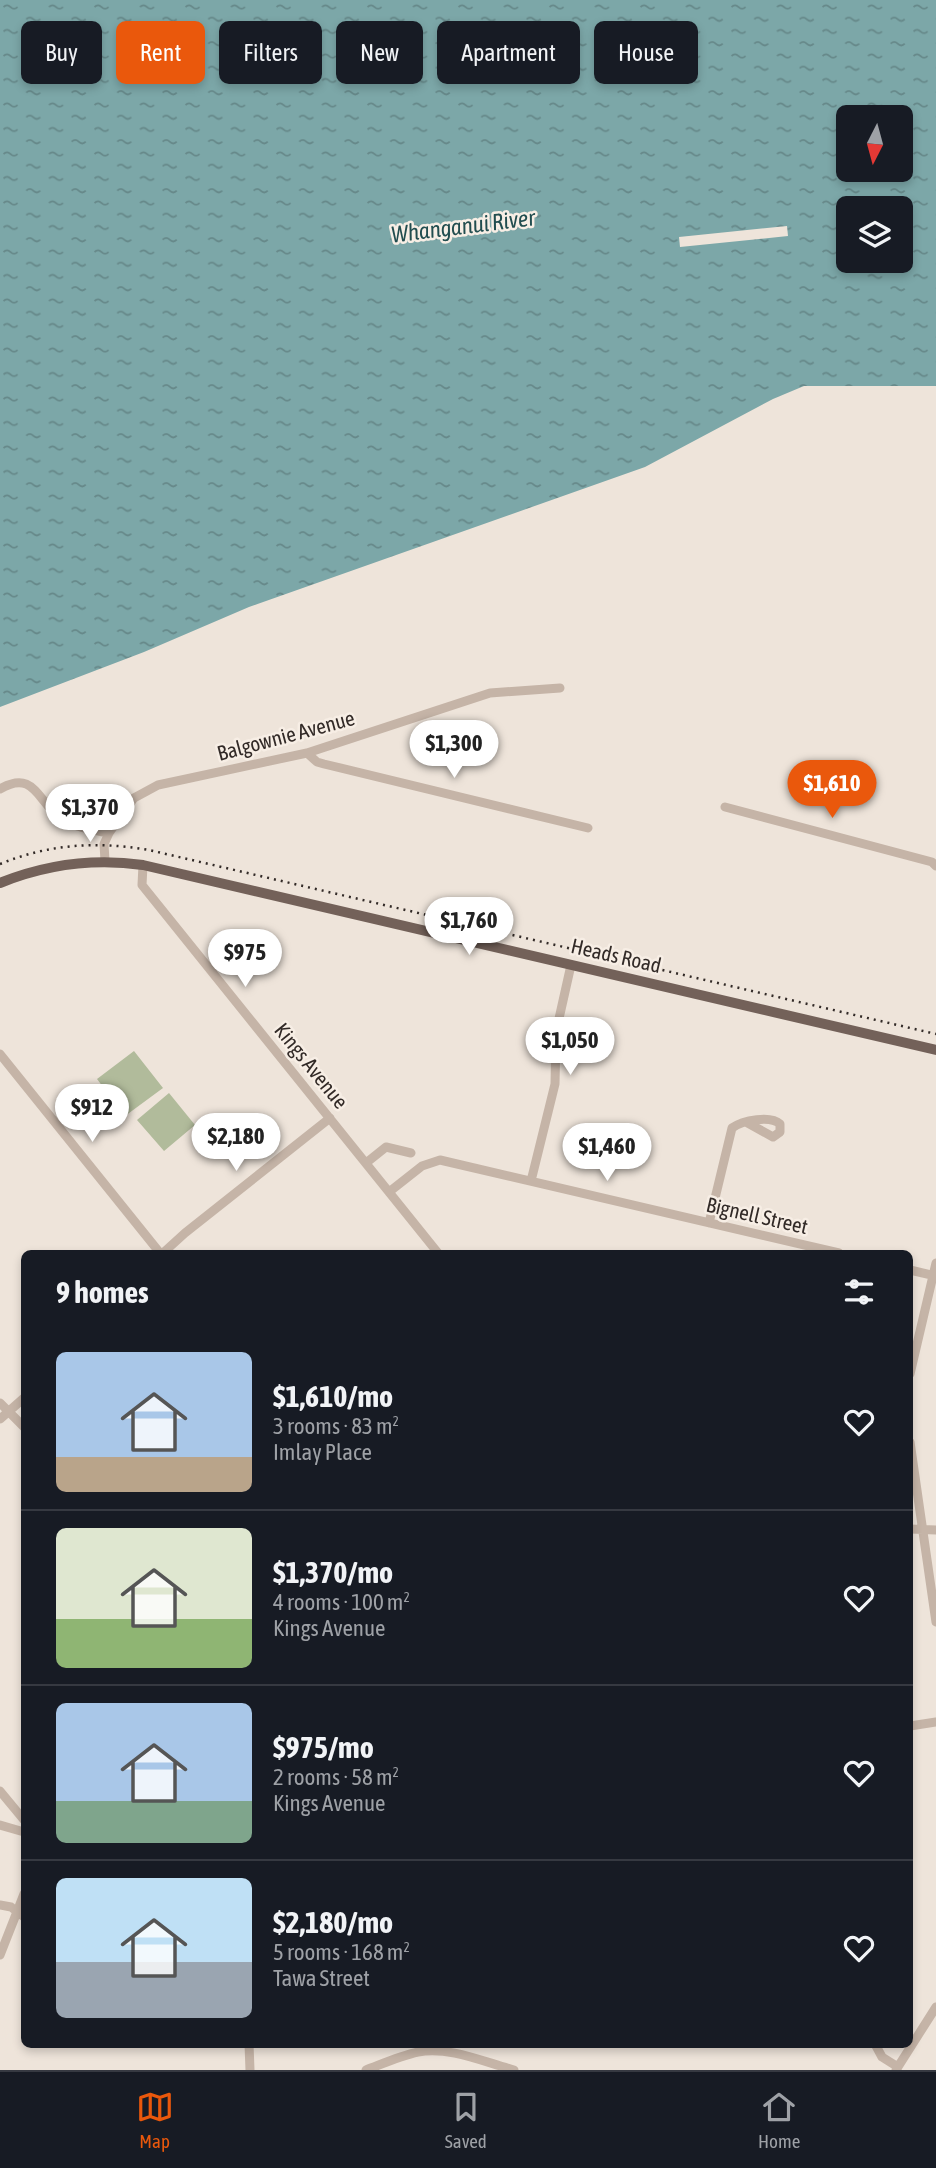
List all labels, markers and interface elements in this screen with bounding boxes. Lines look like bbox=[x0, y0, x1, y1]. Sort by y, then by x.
chip: Buy bbox=[21, 21, 102, 84]
chip: Rent bbox=[116, 21, 205, 84]
chip: Filters bbox=[219, 21, 322, 84]
chip: New bbox=[336, 21, 423, 84]
chip: Apartment bbox=[437, 21, 580, 84]
chip: House bbox=[594, 21, 698, 84]
north arrow bbox=[836, 105, 914, 182]
map controls bbox=[836, 105, 913, 273]
button: layers bbox=[836, 196, 913, 273]
water label: Whanganui River bbox=[390, 204, 538, 248]
street label: Balgownie Avenue bbox=[214, 705, 357, 765]
pin: $1,300 bbox=[397, 720, 511, 780]
text: $1,300 bbox=[426, 730, 483, 756]
pin: $1,610 bbox=[775, 760, 889, 820]
text: $1,610 bbox=[804, 770, 861, 796]
pin: $1,370 bbox=[33, 784, 147, 844]
text: $1,370 bbox=[62, 794, 119, 820]
pin: $1,760 bbox=[412, 898, 526, 957]
text: $1,760 bbox=[441, 907, 498, 933]
pin: $975 bbox=[204, 930, 286, 989]
street label: Heads Road bbox=[569, 933, 664, 977]
text: $975 bbox=[224, 939, 266, 965]
street label: Kings Avenue bbox=[270, 1018, 353, 1113]
pin: $1,050 bbox=[513, 1018, 627, 1077]
text: $1,050 bbox=[542, 1027, 599, 1053]
pin: $912 bbox=[51, 1084, 133, 1144]
text: $912 bbox=[71, 1094, 113, 1120]
pin: $2,180 bbox=[179, 1114, 293, 1173]
text: $2,180 bbox=[208, 1123, 265, 1149]
pin: $1,460 bbox=[550, 1124, 664, 1183]
text: $1,460 bbox=[579, 1133, 636, 1159]
street label: Bignell Street bbox=[704, 1192, 810, 1238]
icon: filters bbox=[840, 1273, 878, 1311]
text: 9 homes bbox=[56, 1275, 149, 1309]
text: $1,610/mo bbox=[273, 1379, 393, 1413]
icon: home bbox=[112, 1380, 196, 1464]
icon: heart bbox=[840, 1403, 878, 1441]
text: 3 rooms · 83 m² bbox=[273, 1413, 399, 1439]
text: Imlay Place bbox=[273, 1439, 372, 1465]
text: $1,370/mo bbox=[273, 1555, 393, 1589]
icon: home bbox=[112, 1556, 196, 1640]
icon: heart bbox=[840, 1579, 878, 1617]
text: 4 rooms · 100 m² bbox=[273, 1589, 410, 1615]
text: Kings Avenue bbox=[273, 1615, 386, 1641]
text: $975/mo bbox=[273, 1730, 374, 1764]
icon: home bbox=[112, 1731, 196, 1815]
icon: heart bbox=[840, 1754, 878, 1792]
text: 2 rooms · 58 m² bbox=[273, 1764, 399, 1790]
text: Kings Avenue bbox=[273, 1790, 386, 1816]
text: $2,180/mo bbox=[273, 1905, 393, 1939]
icon: home bbox=[112, 1906, 196, 1990]
icon: heart bbox=[840, 1929, 878, 1967]
text: 5 rooms · 168 m² bbox=[273, 1939, 410, 1965]
text: Tawa Street bbox=[273, 1965, 370, 1991]
tab: Map bbox=[136, 2088, 174, 2152]
tab: Saved bbox=[445, 2088, 487, 2152]
tab: Home bbox=[758, 2088, 800, 2152]

